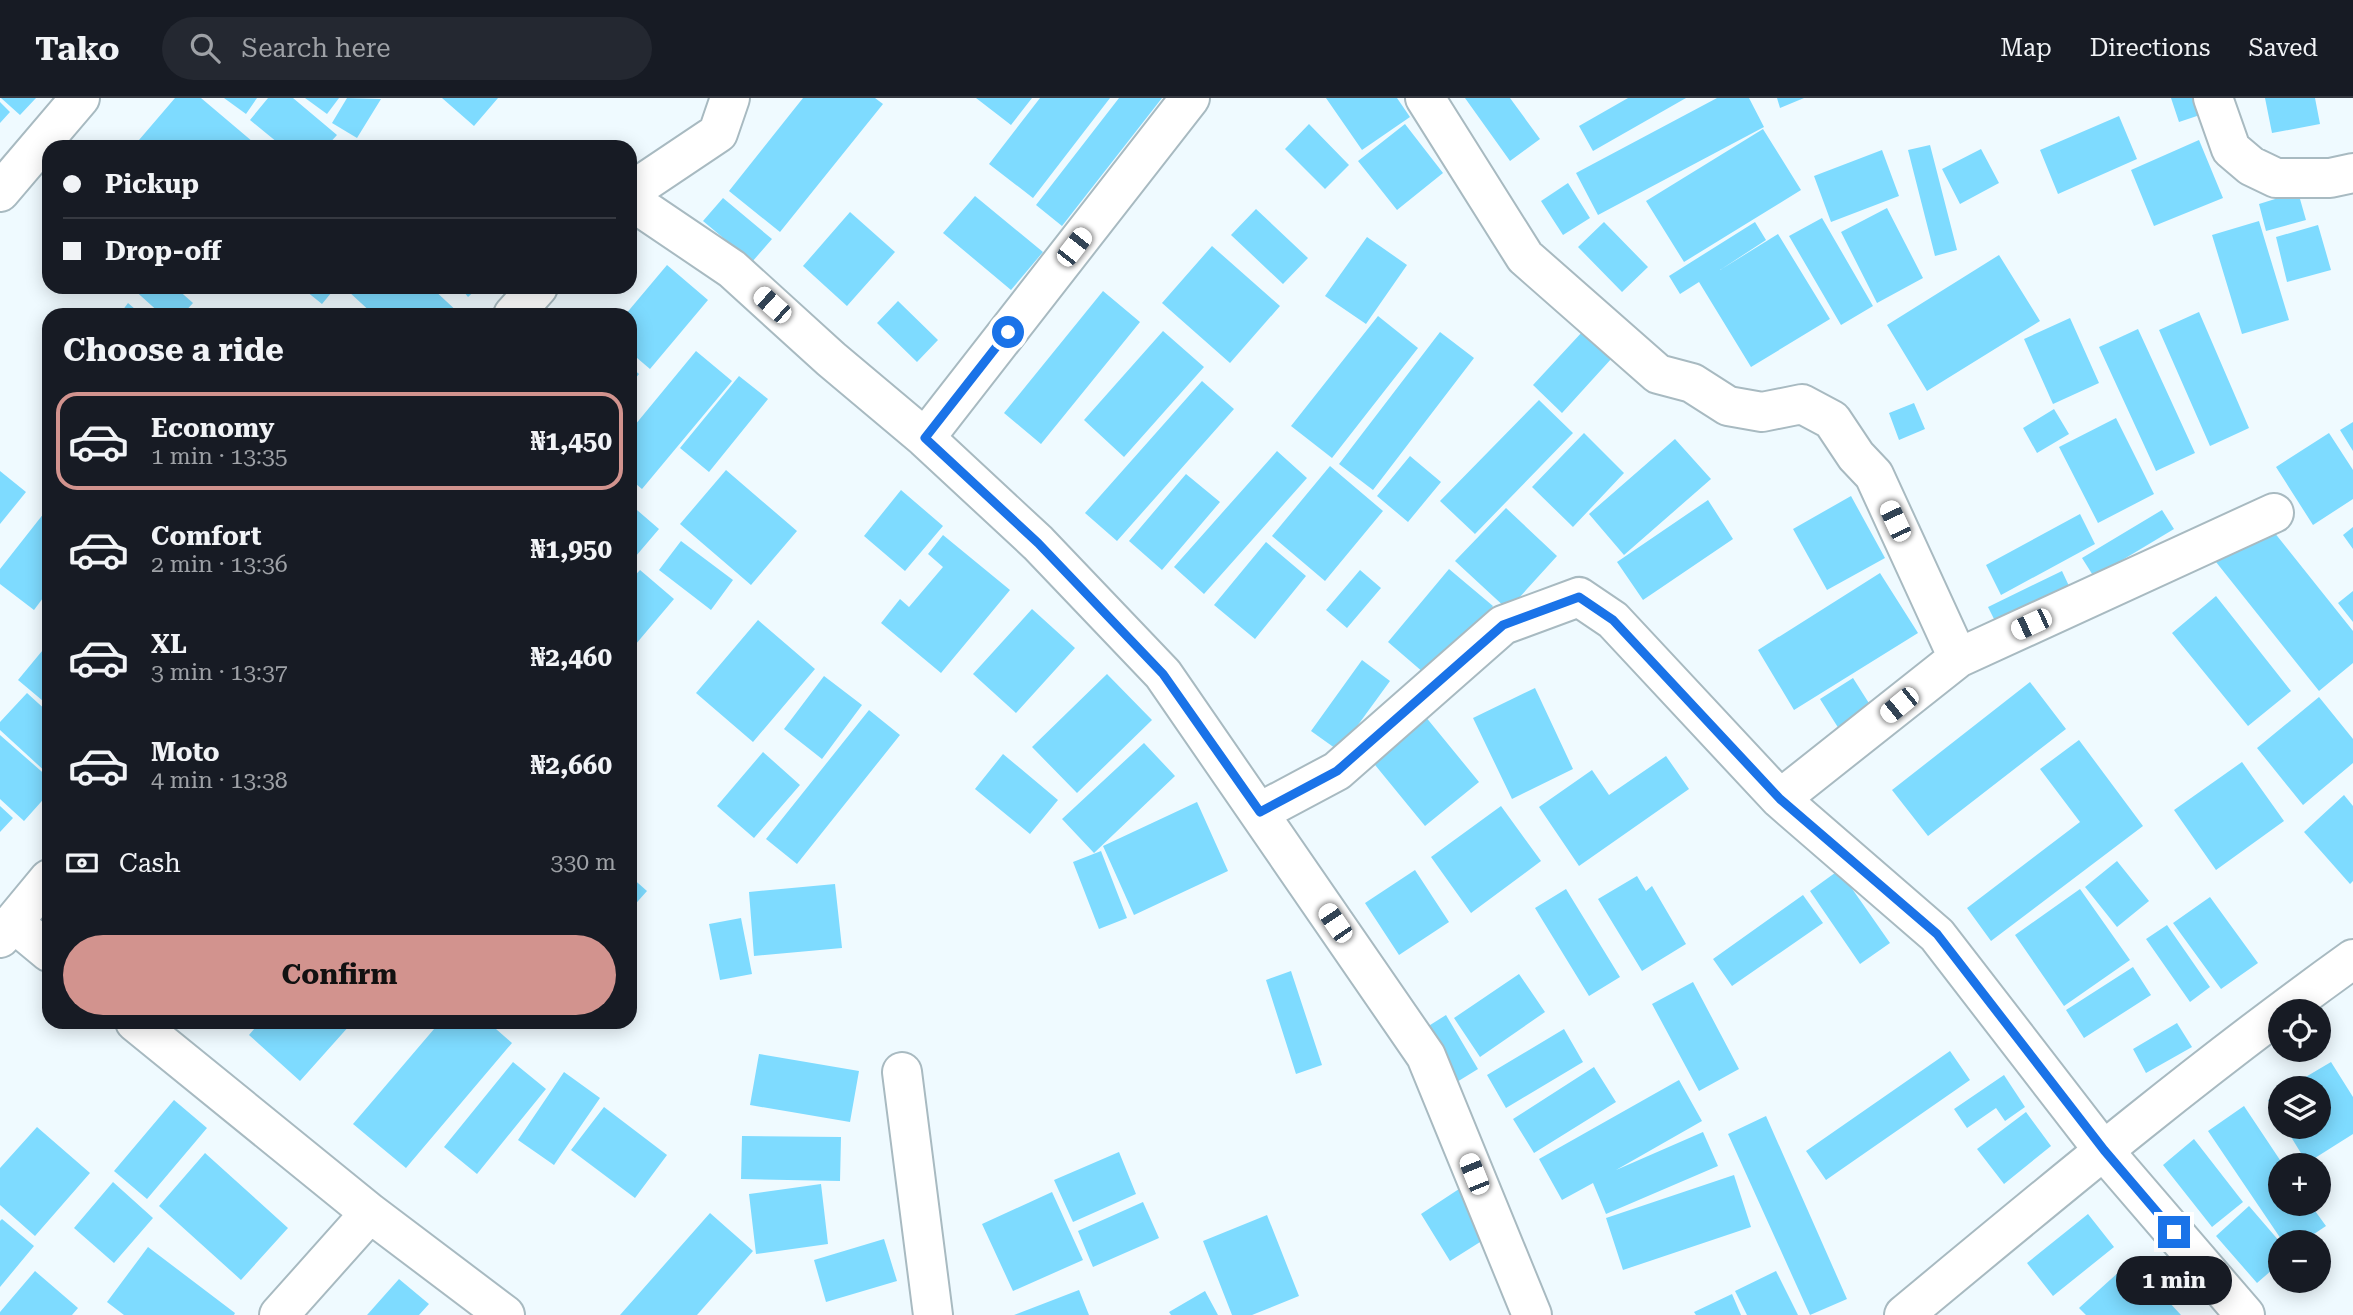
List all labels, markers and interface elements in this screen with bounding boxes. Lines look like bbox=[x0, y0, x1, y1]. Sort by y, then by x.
search box bbox=[162, 17, 652, 80]
text: Tako bbox=[35, 29, 120, 68]
icon: search bbox=[186, 29, 224, 67]
text: Search here bbox=[242, 33, 390, 63]
text: Map bbox=[2000, 34, 2052, 62]
text: Directions bbox=[2090, 34, 2210, 62]
text: Saved bbox=[2248, 34, 2318, 62]
text: Pickup bbox=[105, 169, 199, 199]
car bbox=[1053, 224, 1096, 270]
text: Drop-off bbox=[105, 236, 221, 266]
car bbox=[750, 283, 795, 327]
route start bbox=[992, 316, 1024, 348]
text: Choose a ride bbox=[63, 331, 284, 369]
icon: car bbox=[67, 410, 130, 473]
text: Economy bbox=[151, 413, 274, 443]
text: ₦1,450 bbox=[531, 426, 612, 456]
text: 1 min · 13:35 bbox=[151, 443, 288, 470]
car bbox=[1877, 498, 1914, 544]
icon: car bbox=[67, 518, 130, 581]
text: Comfort bbox=[151, 521, 261, 551]
text: ₦1,950 bbox=[531, 534, 612, 564]
text: 2 min · 13:36 bbox=[151, 551, 288, 578]
car bbox=[2008, 606, 2055, 642]
icon: car bbox=[67, 626, 130, 689]
text: XL bbox=[151, 629, 187, 659]
text: ₦2,460 bbox=[531, 642, 612, 672]
text: 3 min · 13:37 bbox=[151, 659, 288, 686]
car bbox=[1877, 684, 1922, 726]
icon: car bbox=[67, 734, 130, 797]
text: Moto bbox=[151, 737, 220, 767]
text: ₦2,660 bbox=[531, 750, 612, 780]
text: 4 min · 13:38 bbox=[151, 767, 288, 794]
icon: cash bbox=[63, 844, 101, 882]
text: Cash bbox=[119, 848, 181, 878]
text: 330 m bbox=[551, 849, 616, 876]
car bbox=[1315, 900, 1356, 946]
button: Confirm bbox=[63, 935, 616, 1015]
map controls bbox=[2268, 999, 2331, 1293]
button: locate bbox=[2268, 999, 2331, 1062]
button: layers bbox=[2268, 1076, 2331, 1139]
car bbox=[1457, 1151, 1492, 1197]
button: + bbox=[2268, 1153, 2331, 1216]
route end bbox=[2158, 1216, 2190, 1248]
button: − bbox=[2268, 1230, 2331, 1293]
callout: 1 min bbox=[2116, 1256, 2232, 1306]
text: 1 min bbox=[2142, 1267, 2206, 1294]

